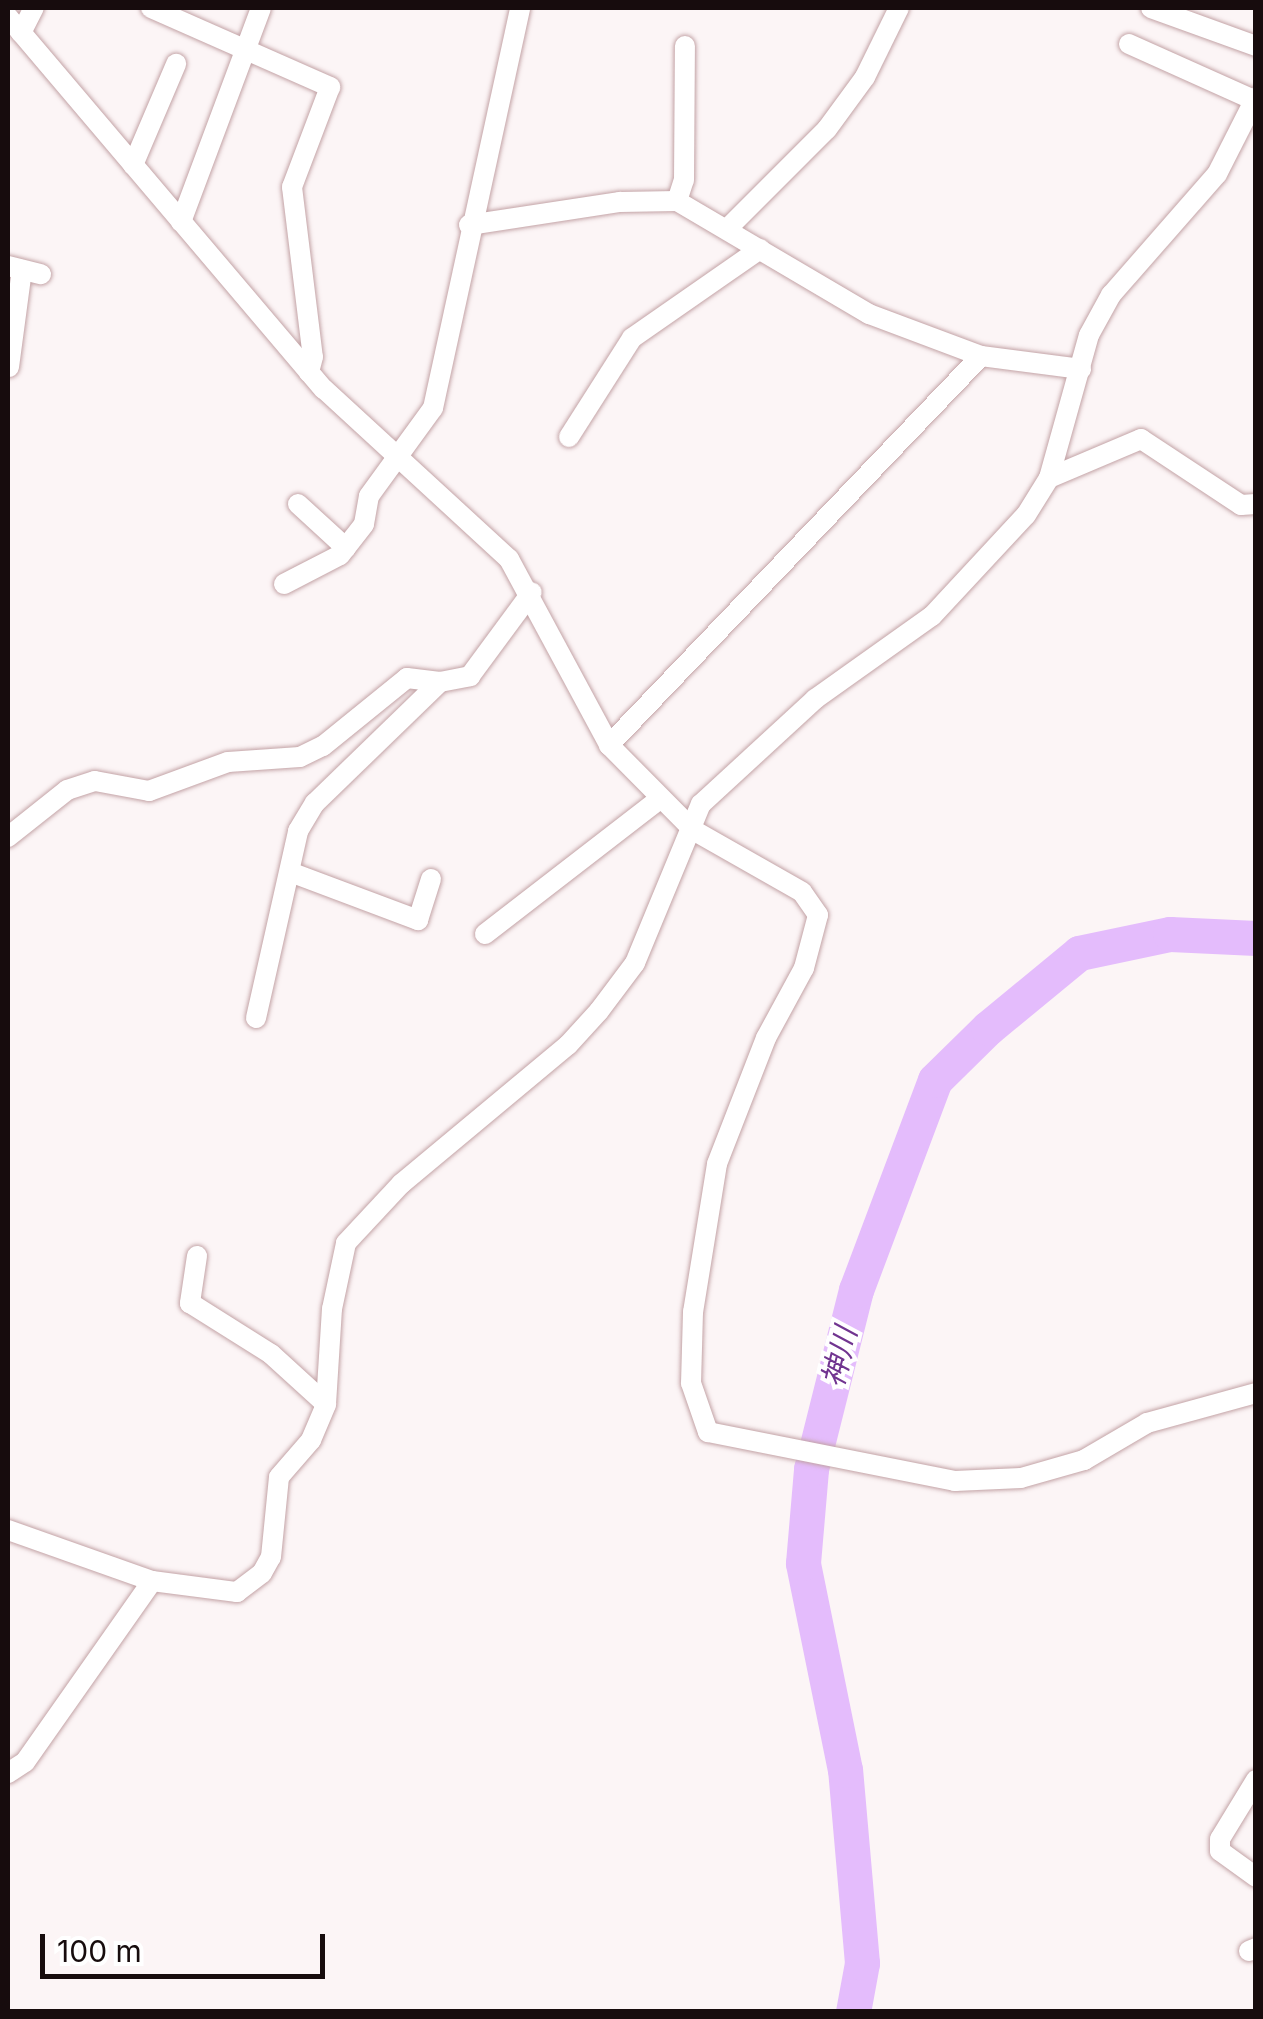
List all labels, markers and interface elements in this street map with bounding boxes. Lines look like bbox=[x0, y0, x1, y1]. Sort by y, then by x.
water label: 神川 bbox=[814, 1324, 864, 1390]
scale bar bbox=[45, 1914, 330, 1976]
text: 100 m bbox=[57, 1933, 142, 1969]

